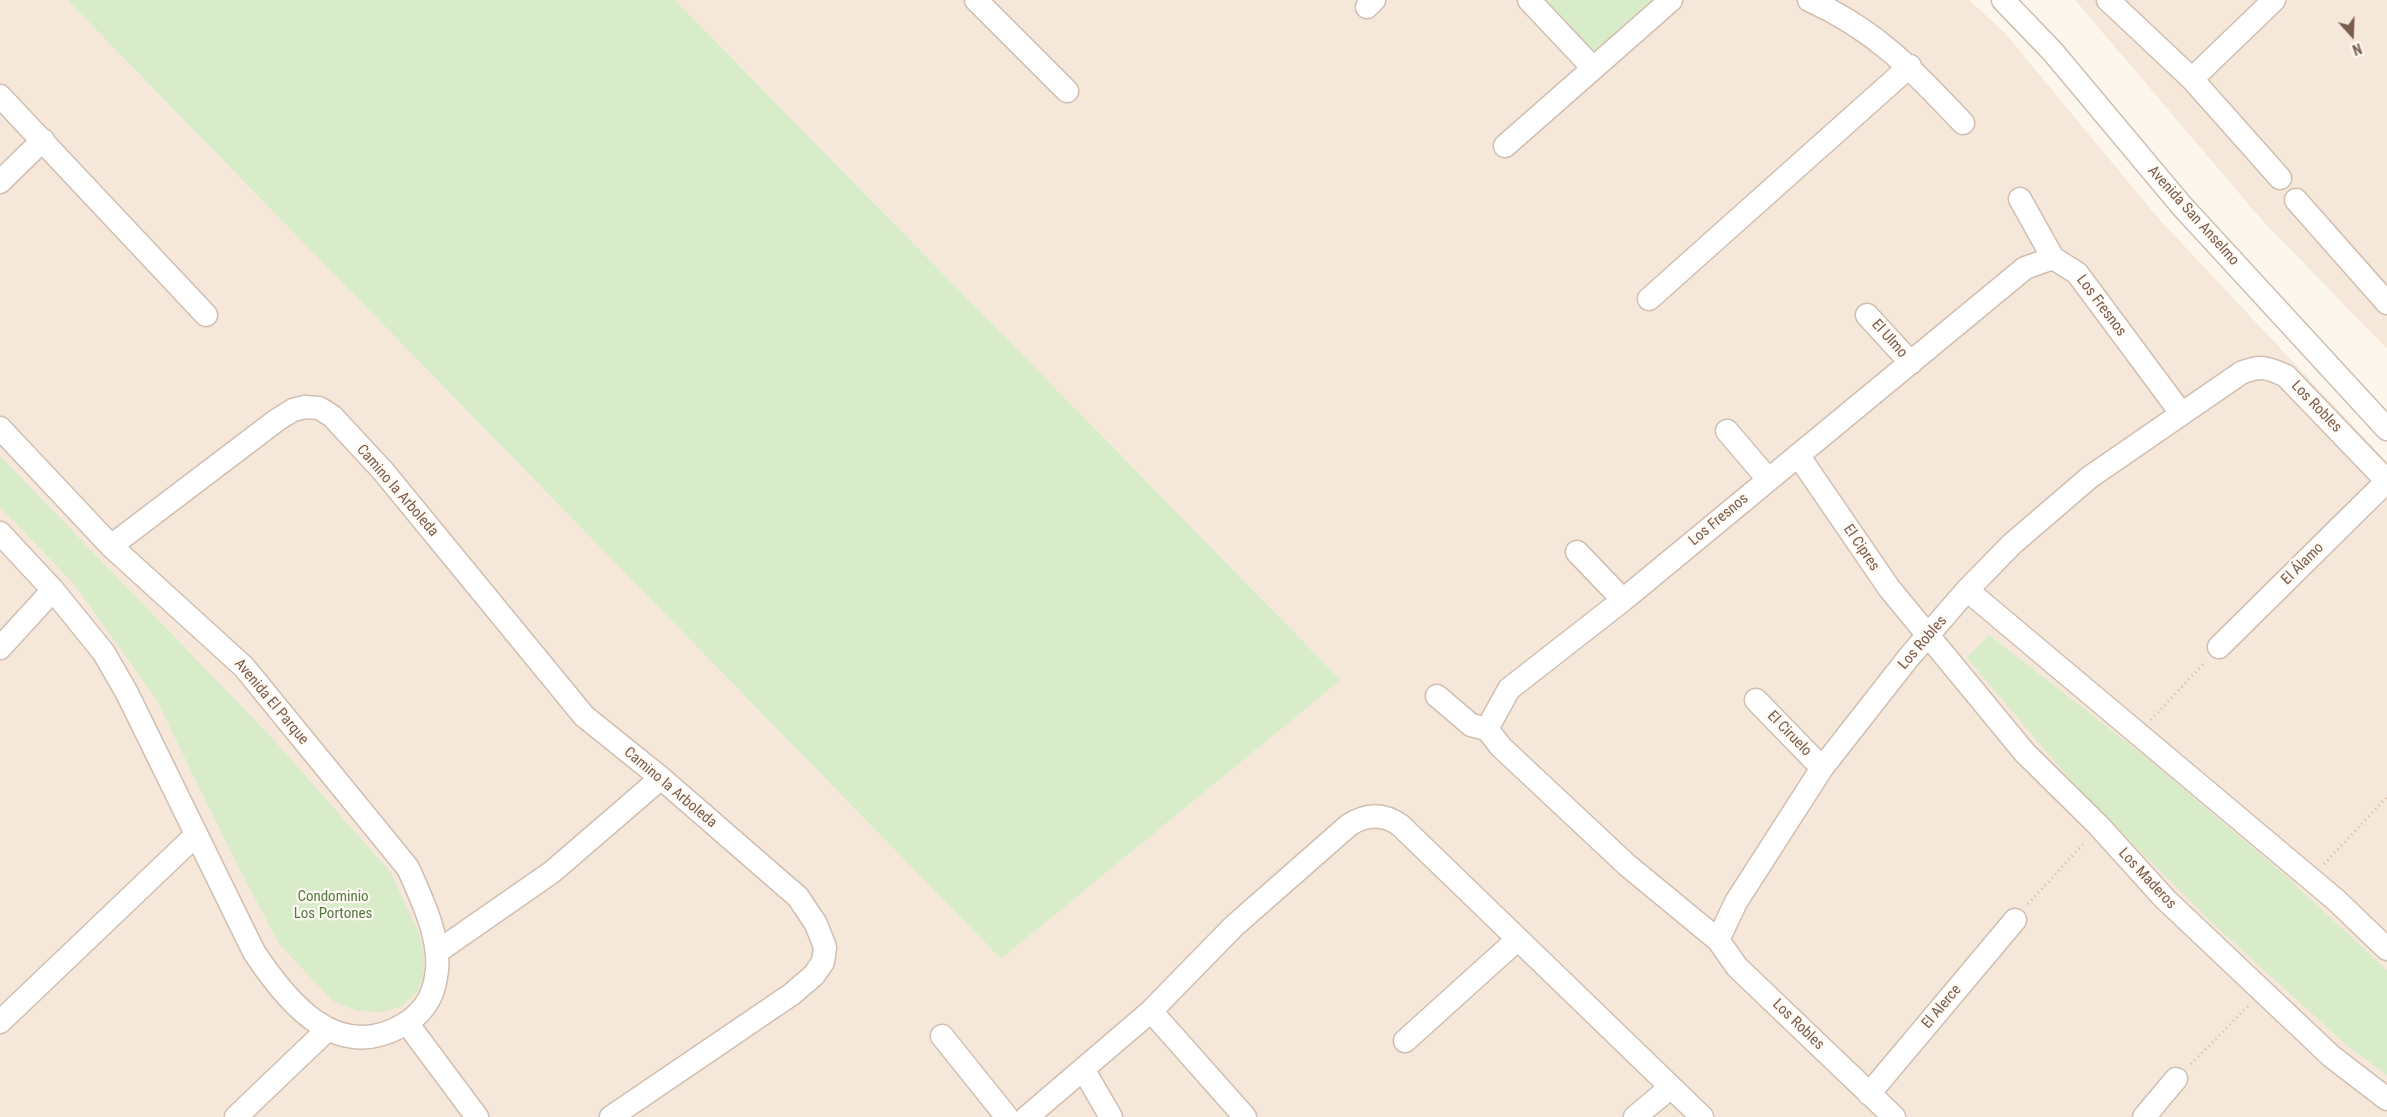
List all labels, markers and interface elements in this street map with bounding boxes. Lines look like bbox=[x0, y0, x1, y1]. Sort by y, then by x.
north arrow bbox=[2327, 10, 2377, 60]
text: N bbox=[2350, 40, 2364, 58]
street label: Avenida San Anselmo bbox=[2143, 162, 2243, 270]
street label: Los Fresnos bbox=[2072, 272, 2130, 340]
street label: El Ulmo bbox=[1867, 316, 1911, 362]
street label: Los Robles bbox=[2287, 377, 2345, 437]
street label: Camino la Arboleda bbox=[352, 441, 442, 541]
street label: Los Fresnos bbox=[1686, 490, 1752, 550]
street label: El Cipres bbox=[1839, 521, 1883, 575]
street label: El Álamo bbox=[2278, 539, 2328, 589]
street label: Los Robles bbox=[1895, 613, 1951, 673]
street label: Avenida El Parque bbox=[230, 655, 312, 749]
street label: El Ciruelo bbox=[1763, 708, 1815, 760]
street label: Camino la Arboleda bbox=[620, 744, 720, 832]
street label: Los Maderos bbox=[2114, 845, 2180, 913]
park label: Condominio Los Portones bbox=[294, 888, 372, 923]
street label: El Alerce bbox=[1918, 981, 1966, 1033]
street label: Los Robles bbox=[1768, 996, 1828, 1054]

